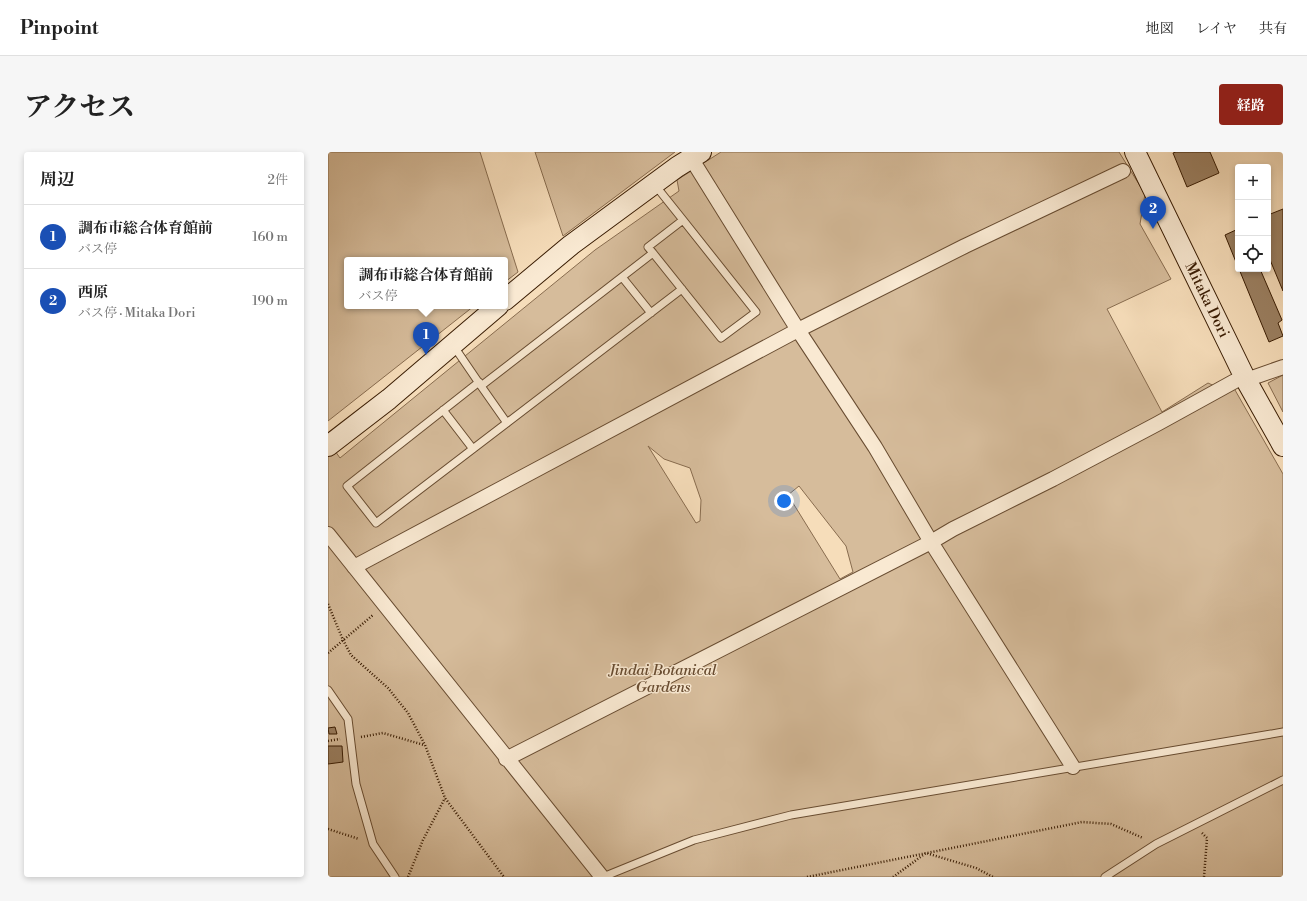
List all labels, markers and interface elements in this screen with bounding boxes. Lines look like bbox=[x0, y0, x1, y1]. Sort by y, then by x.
text: Pinpoint bbox=[20, 16, 99, 40]
text: 地図 bbox=[1146, 20, 1174, 38]
text: レイヤ bbox=[1196, 20, 1237, 38]
text: 共有 bbox=[1259, 20, 1287, 38]
button: 経路 bbox=[1219, 84, 1283, 125]
text: アクセス bbox=[24, 90, 135, 125]
map controls bbox=[1235, 164, 1271, 272]
button: + bbox=[1235, 164, 1271, 200]
text: 周辺 bbox=[40, 169, 74, 191]
text: 2件 bbox=[268, 172, 288, 188]
pin: 2 bbox=[1140, 196, 1166, 229]
button: − bbox=[1235, 200, 1271, 236]
text: 調布市総合体育館前 bbox=[78, 219, 213, 238]
text: 1 bbox=[50, 229, 56, 245]
text: 160 m bbox=[252, 229, 288, 245]
button: locate bbox=[1235, 236, 1271, 272]
text: バス停 bbox=[78, 241, 117, 257]
popup bbox=[344, 257, 508, 309]
street label: Mitaka Dori bbox=[1180, 259, 1234, 341]
text: 調布市総合体育館前 bbox=[358, 266, 494, 285]
text: 西原 bbox=[78, 283, 108, 302]
text: バス停 bbox=[358, 288, 398, 304]
text: 2 bbox=[49, 293, 57, 309]
text: 190 m bbox=[252, 293, 288, 309]
text: バス停 · Mitaka Dori bbox=[78, 305, 196, 321]
pin: 1 bbox=[413, 322, 439, 355]
your location bbox=[774, 491, 794, 511]
park label: Jindai Botanical Gardens bbox=[607, 661, 717, 697]

